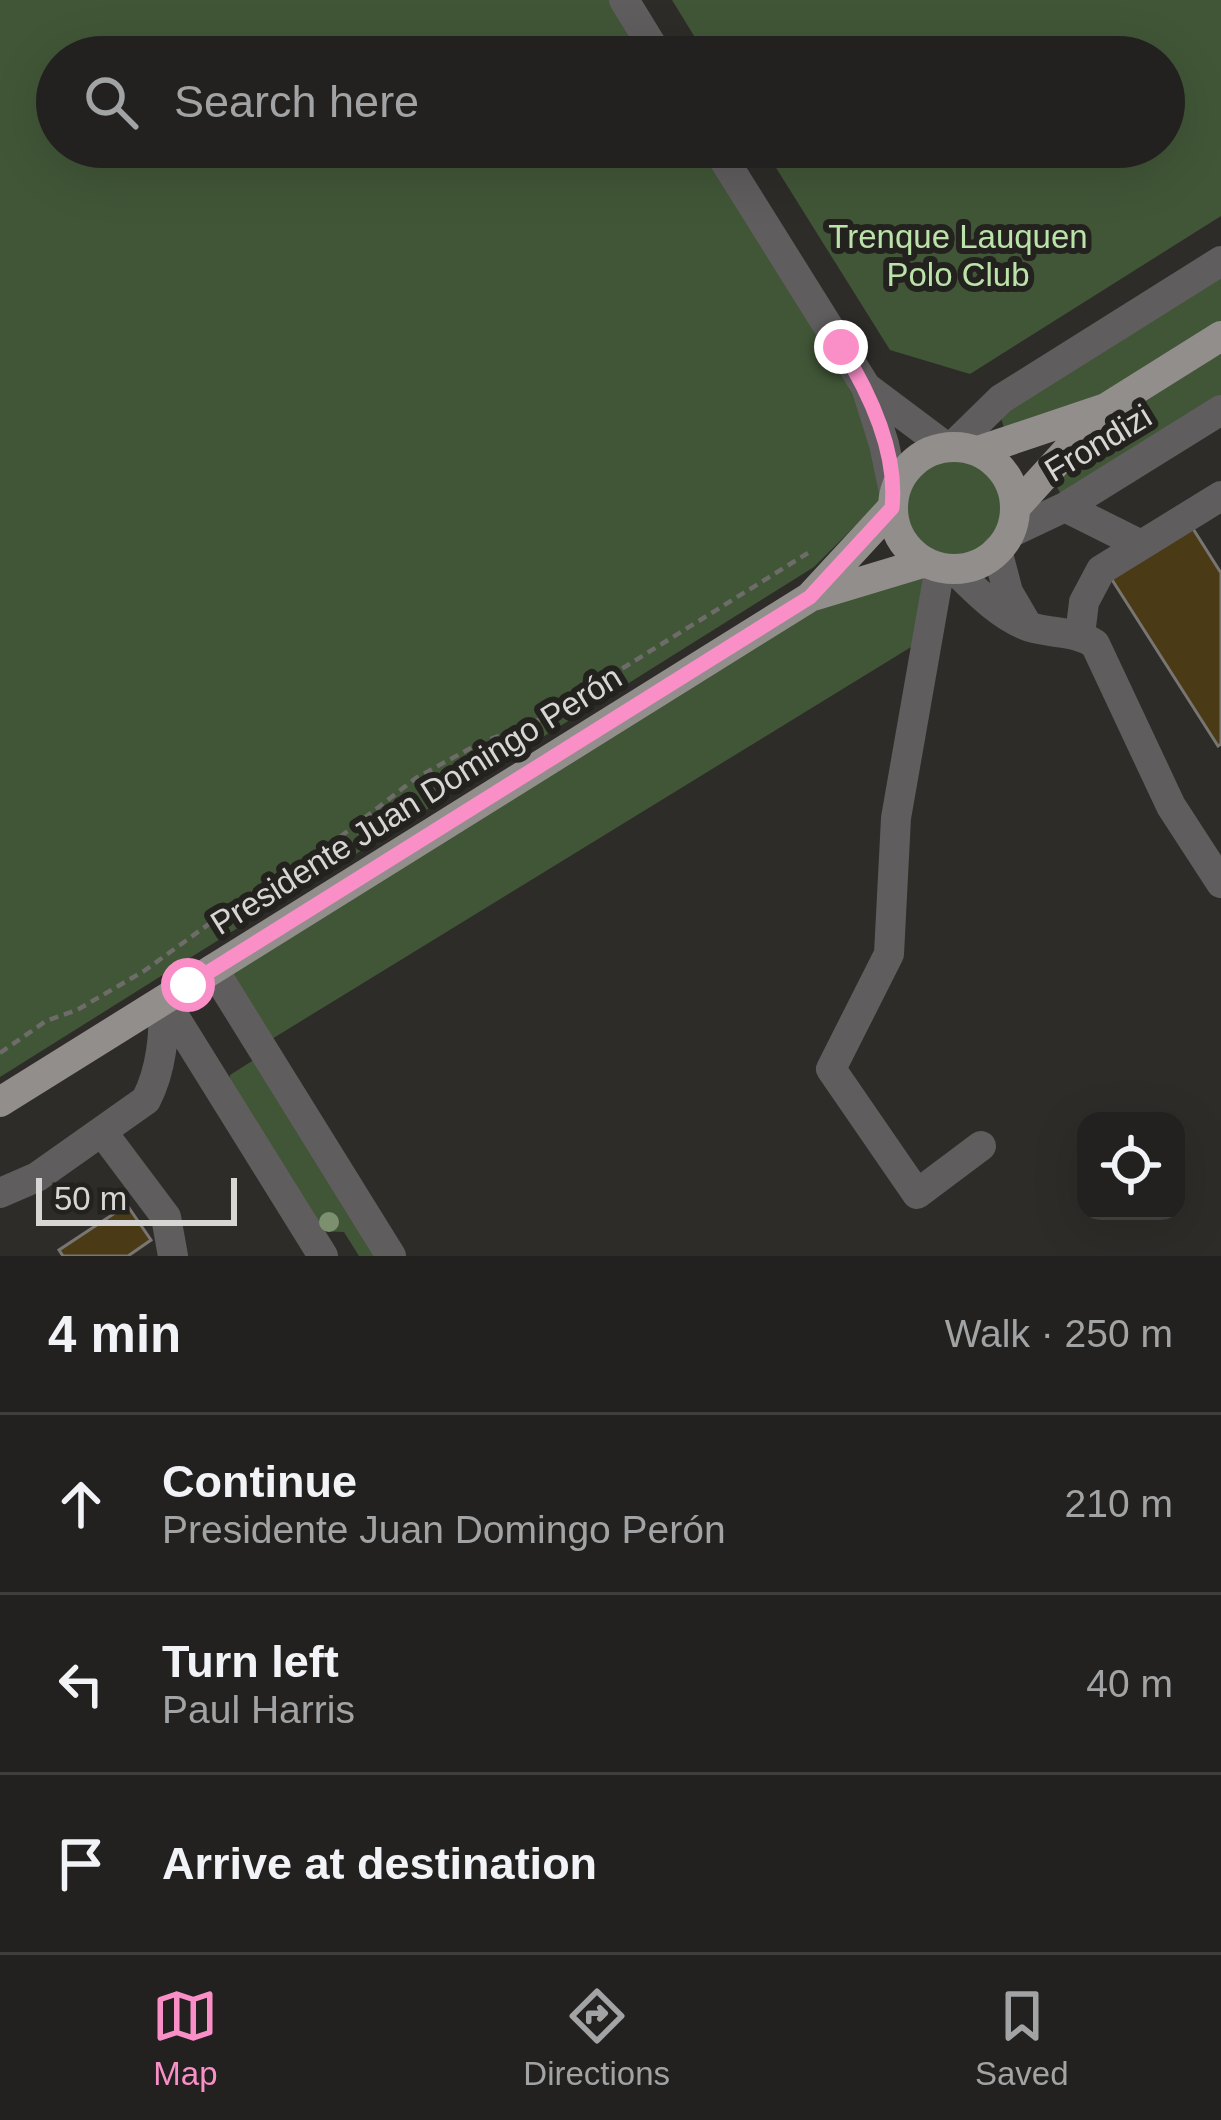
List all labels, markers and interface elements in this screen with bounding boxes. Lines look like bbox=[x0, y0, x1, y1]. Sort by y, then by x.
search box bbox=[36, 36, 1185, 168]
icon: search bbox=[78, 69, 144, 135]
text: Search here bbox=[174, 76, 419, 127]
park label: Trenque Lauquen Polo Club bbox=[828, 218, 1088, 293]
route end bbox=[814, 320, 868, 374]
street label: Frondizi bbox=[1038, 397, 1158, 489]
street label: Presidente Juan Domingo Perón bbox=[204, 658, 628, 942]
route start bbox=[161, 958, 215, 1012]
map controls bbox=[1077, 1112, 1185, 1220]
button: locate bbox=[1077, 1112, 1185, 1220]
scale bar bbox=[36, 1172, 237, 1225]
text: 50 m bbox=[54, 1180, 127, 1217]
text: 4 min bbox=[48, 1306, 181, 1363]
text: Walk · 250 m bbox=[945, 1312, 1173, 1355]
text: Continue bbox=[162, 1456, 357, 1507]
icon: ahead bbox=[48, 1471, 114, 1537]
text: 210 m bbox=[1065, 1482, 1173, 1525]
text: Presidente Juan Domingo Perón bbox=[162, 1508, 726, 1551]
text: Turn left bbox=[162, 1636, 339, 1687]
icon: left bbox=[48, 1651, 114, 1717]
text: 40 m bbox=[1086, 1662, 1173, 1705]
text: Paul Harris bbox=[162, 1688, 355, 1731]
icon: arrive bbox=[48, 1831, 114, 1897]
text: Arrive at destination bbox=[162, 1838, 597, 1889]
tab: Map bbox=[152, 1983, 218, 2093]
tab: Directions bbox=[523, 1983, 670, 2093]
tab: Saved bbox=[975, 1983, 1069, 2093]

